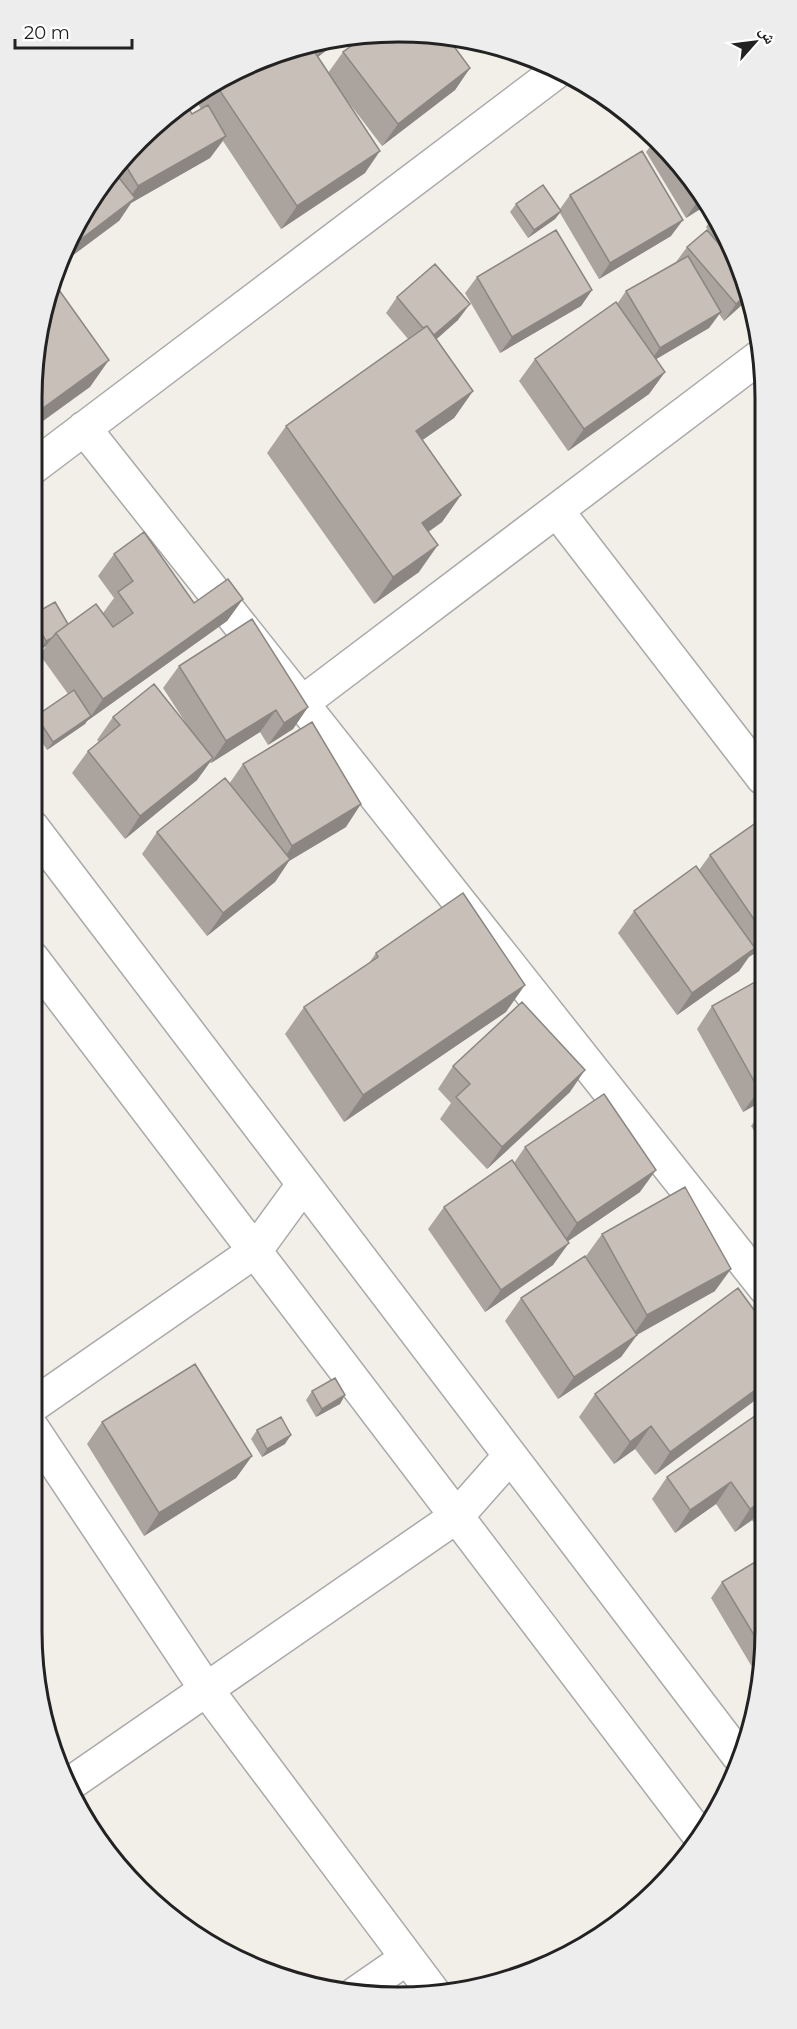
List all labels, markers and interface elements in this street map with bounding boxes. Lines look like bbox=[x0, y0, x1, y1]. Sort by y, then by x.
scale bar bbox=[15, 12, 132, 50]
north arrow bbox=[725, 12, 785, 72]
text: 20 m bbox=[24, 22, 70, 44]
text: ش bbox=[755, 23, 780, 47]

